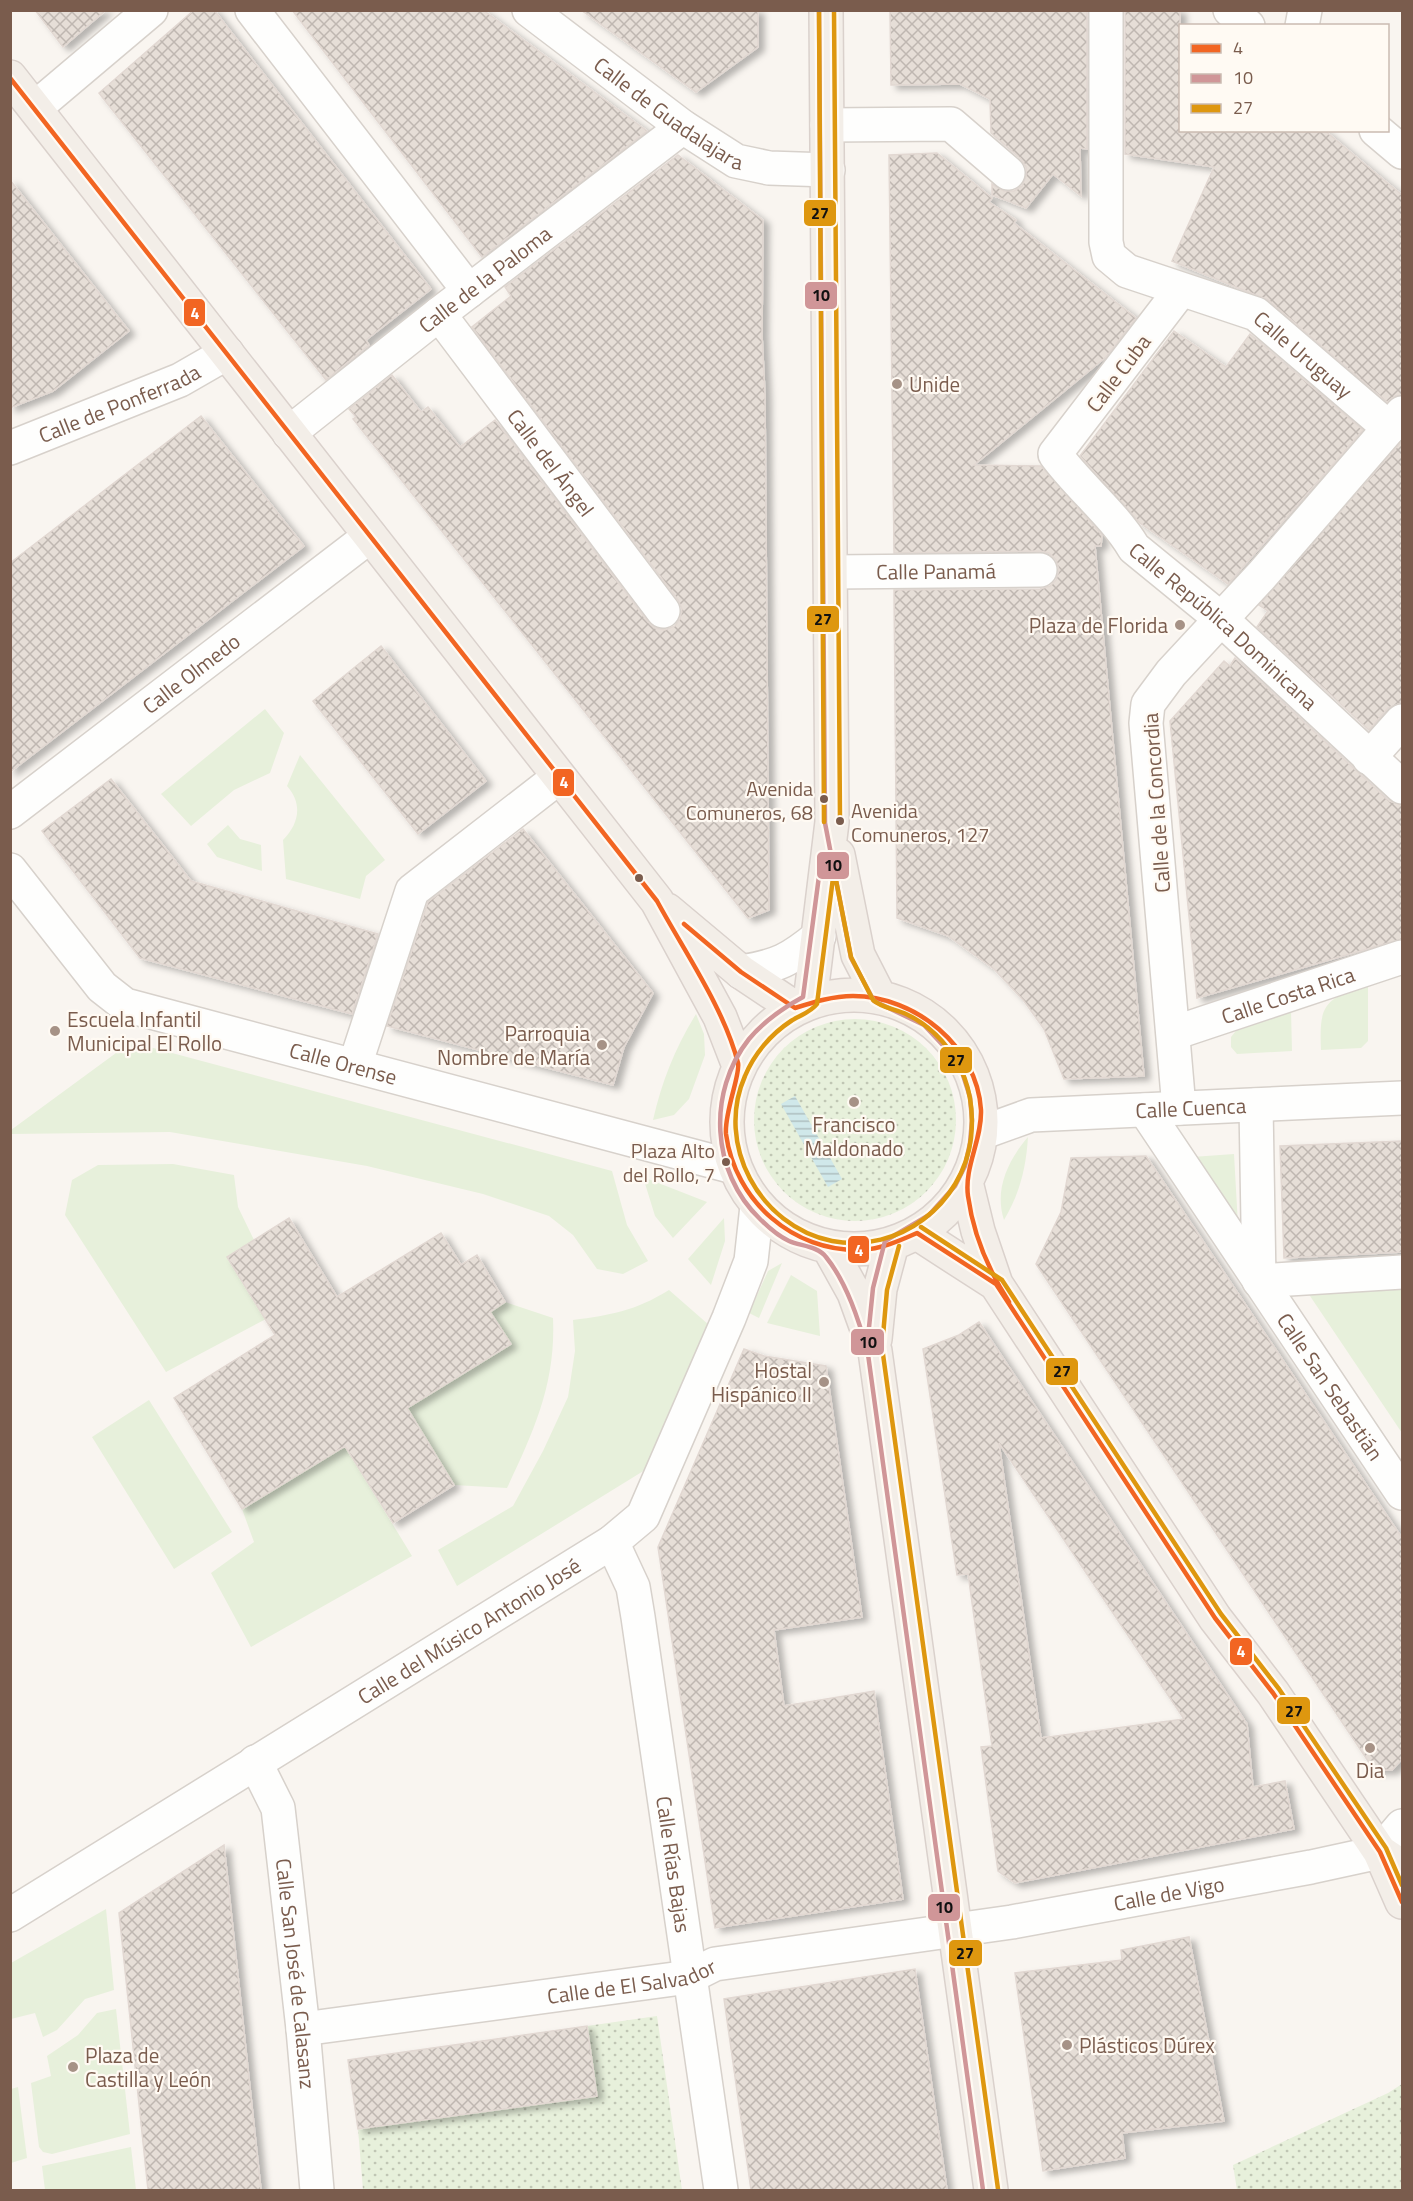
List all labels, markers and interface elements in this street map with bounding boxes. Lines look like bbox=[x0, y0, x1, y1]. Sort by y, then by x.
legend bbox=[1179, 24, 1389, 132]
text: 4 bbox=[1233, 34, 1243, 61]
street label: Calle de Guadalajara bbox=[587, 49, 746, 178]
text: 10 bbox=[1233, 64, 1253, 91]
text: 27 bbox=[1233, 94, 1253, 121]
line badge: 27 bbox=[803, 199, 837, 227]
text: 27 bbox=[811, 201, 829, 225]
street label: Calle de la Paloma bbox=[411, 217, 558, 341]
line badge: 10 bbox=[804, 281, 838, 310]
text: 10 bbox=[812, 283, 830, 307]
line badge: 4 bbox=[183, 298, 206, 327]
text: 4 bbox=[191, 301, 200, 325]
street label: Calle Uruguay bbox=[1247, 303, 1360, 406]
street label: Calle Cuba bbox=[1078, 327, 1158, 419]
street label: Calle de Ponferrada bbox=[34, 355, 207, 451]
place label: Unide bbox=[909, 368, 960, 400]
marker: Unide bbox=[890, 377, 904, 391]
street label: Calle del Ángel bbox=[500, 402, 602, 523]
street label: Calle República Dominicana bbox=[1122, 534, 1325, 718]
street label: Calle Panamá bbox=[876, 554, 996, 588]
line badge: 27 bbox=[806, 605, 840, 633]
text: 27 bbox=[814, 607, 832, 631]
place label: Plaza de Florida bbox=[1029, 609, 1168, 641]
marker: Plaza de Florida bbox=[1173, 618, 1187, 632]
street label: Calle Olmedo bbox=[135, 625, 247, 721]
street label: Calle de la Concordia bbox=[1134, 712, 1178, 894]
line badge: 4 bbox=[552, 768, 575, 797]
text: 4 bbox=[560, 770, 569, 794]
place label: Avenida Comuneros, 68 bbox=[686, 773, 813, 828]
marker: Avenida Comuneros, 68 bbox=[818, 793, 830, 805]
place label: Avenida Comuneros, 127 bbox=[851, 795, 989, 850]
marker: Avenida Comuneros, 127 bbox=[834, 815, 846, 827]
line badge: 10 bbox=[816, 851, 850, 880]
text: 10 bbox=[824, 853, 842, 877]
unlabelled marker bbox=[633, 872, 645, 884]
street label: Calle Costa Rica bbox=[1217, 958, 1359, 1032]
place label: Escuela Infantil Municipal El Rollo bbox=[67, 1003, 222, 1059]
place label: Parroquia Nombre de María bbox=[437, 1017, 590, 1073]
marker: Escuela Infantil Municipal El Rollo bbox=[48, 1024, 62, 1038]
street label: Calle Orense bbox=[286, 1033, 401, 1093]
marker: Parroquia Nombre de María bbox=[595, 1038, 609, 1052]
line badge: 27 bbox=[939, 1046, 973, 1074]
text: 27 bbox=[947, 1048, 965, 1072]
street label: Calle Cuenca bbox=[1135, 1089, 1247, 1126]
marker: Francisco Maldonado bbox=[847, 1095, 861, 1109]
place label: Francisco Maldonado bbox=[804, 1108, 904, 1164]
place label: Plaza Alto del Rollo, 7 bbox=[623, 1135, 715, 1190]
marker: Plaza Alto del Rollo, 7 bbox=[720, 1156, 732, 1168]
line badge: 4 bbox=[847, 1235, 870, 1264]
text: 4 bbox=[855, 1238, 864, 1262]
street label: Calle San Sebastián bbox=[1269, 1306, 1392, 1467]
line badge: 10 bbox=[850, 1328, 885, 1356]
text: 10 bbox=[859, 1330, 877, 1354]
place label: Hostal Hispánico II bbox=[711, 1354, 812, 1410]
line badge: 27 bbox=[1045, 1357, 1079, 1386]
text: 27 bbox=[1053, 1359, 1071, 1383]
marker: Hostal Hispánico II bbox=[817, 1375, 831, 1389]
street label: Calle del Músico Antonio José bbox=[351, 1549, 587, 1712]
line badge: 4 bbox=[1229, 1637, 1253, 1666]
text: 4 bbox=[1237, 1639, 1246, 1663]
line badge: 27 bbox=[1276, 1696, 1311, 1725]
text: 27 bbox=[1285, 1699, 1303, 1723]
marker: Dia bbox=[1363, 1741, 1377, 1755]
place label: Dia bbox=[1356, 1754, 1385, 1786]
street label: Calle Rías Bajas bbox=[648, 1794, 700, 1935]
street label: Calle San José de Calasanz bbox=[268, 1857, 324, 2090]
street label: Calle de Vigo bbox=[1111, 1867, 1227, 1919]
line badge: 10 bbox=[927, 1893, 961, 1922]
text: 10 bbox=[935, 1895, 953, 1919]
line badge: 27 bbox=[948, 1939, 983, 1967]
text: 27 bbox=[956, 1941, 974, 1965]
street label: Calle de El Salvador bbox=[545, 1950, 721, 2012]
place label: Plásticos Dúrex bbox=[1079, 2029, 1215, 2061]
marker: Plásticos Dúrex bbox=[1060, 2038, 1074, 2052]
place label: Plaza de Castilla y León bbox=[85, 2039, 211, 2095]
marker: Plaza de Castilla y León bbox=[66, 2060, 80, 2074]

